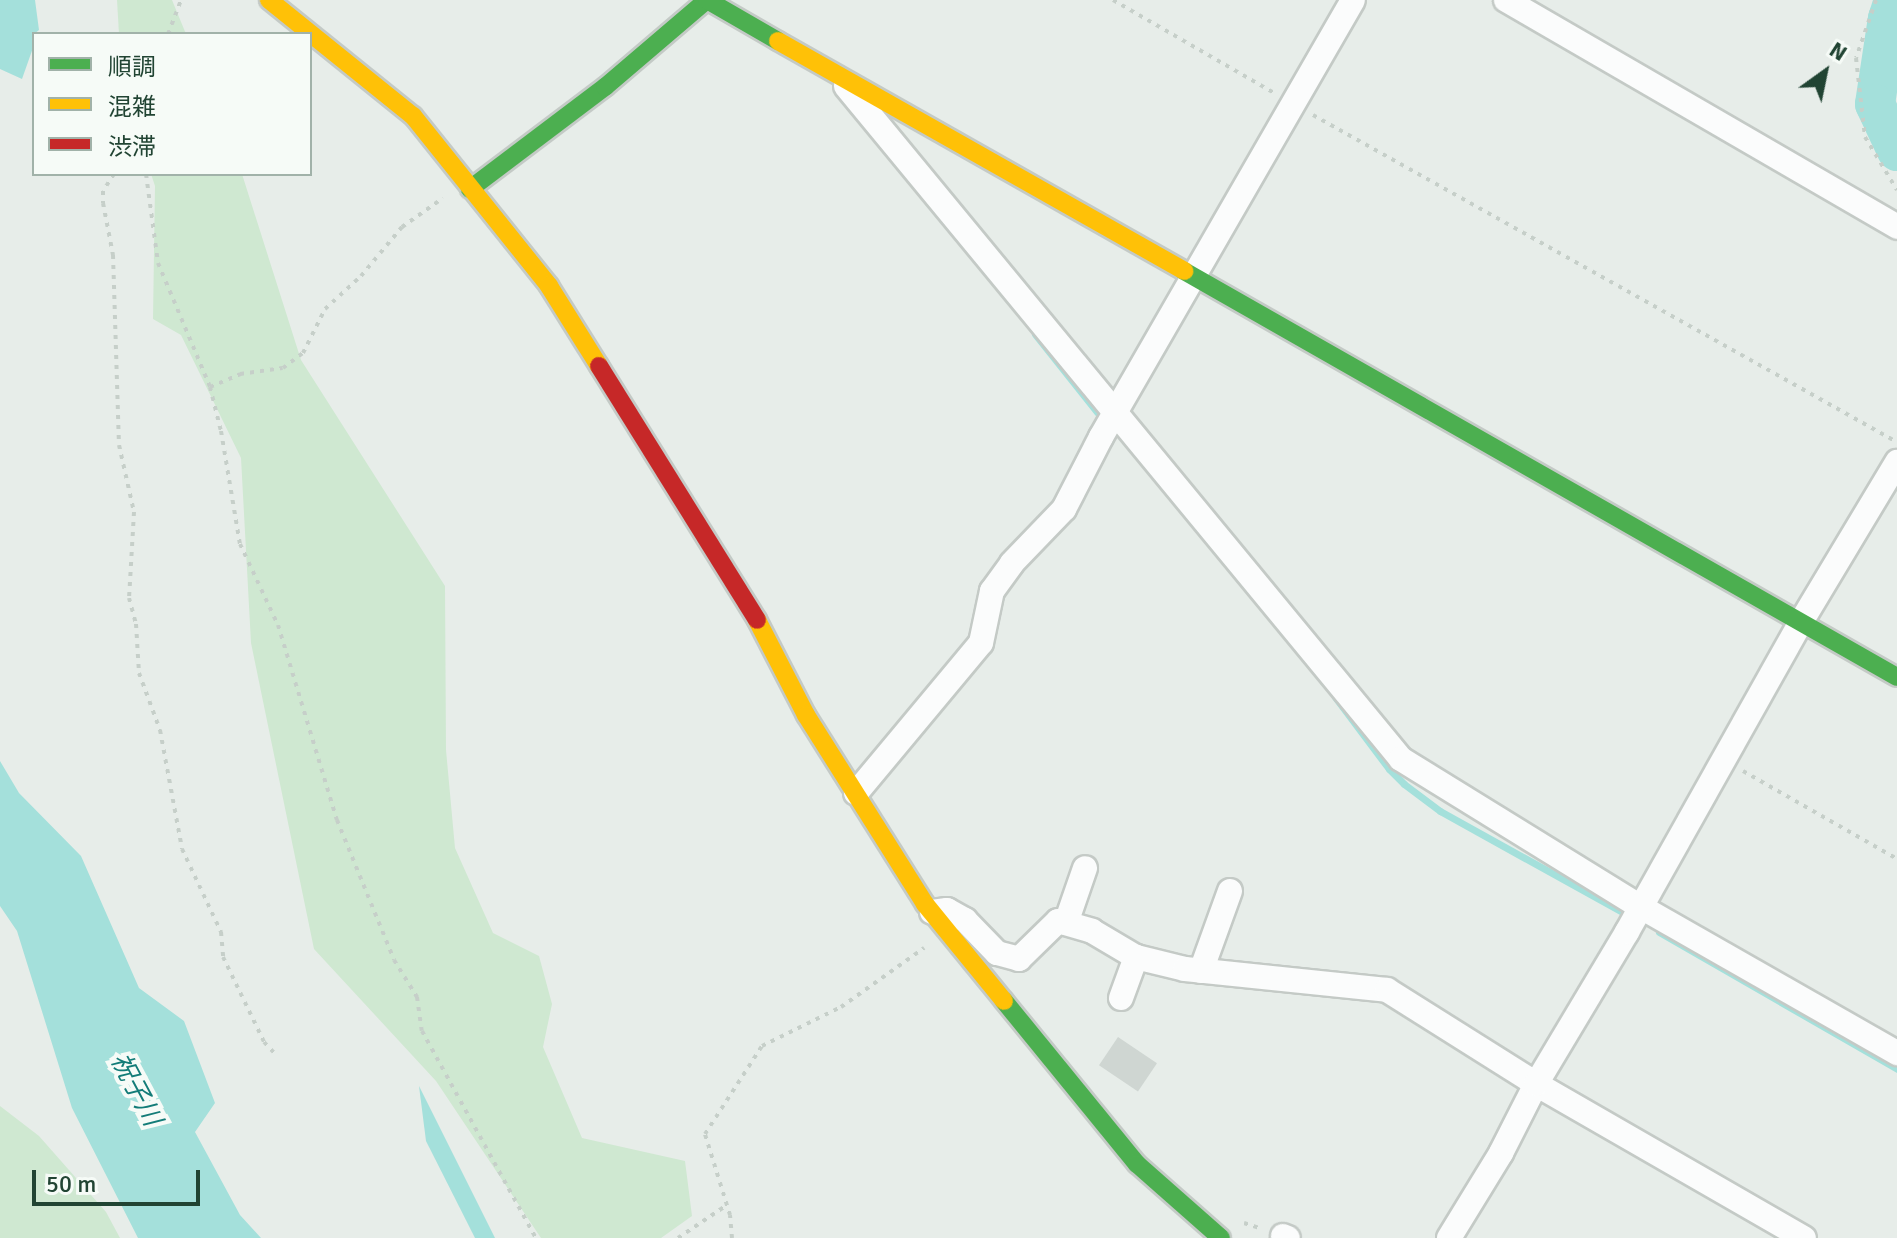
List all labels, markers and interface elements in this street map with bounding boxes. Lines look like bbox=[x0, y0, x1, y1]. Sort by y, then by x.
legend bbox=[32, 32, 312, 176]
north arrow bbox=[1785, 32, 1865, 112]
text: N bbox=[1825, 36, 1852, 67]
text: 順調 bbox=[108, 52, 156, 82]
text: 混雑 bbox=[108, 92, 156, 122]
text: 渋滞 bbox=[108, 132, 156, 162]
water label: 祝子川 bbox=[103, 1048, 167, 1132]
scale bar bbox=[36, 1154, 204, 1204]
text: 50 m bbox=[46, 1169, 96, 1199]

